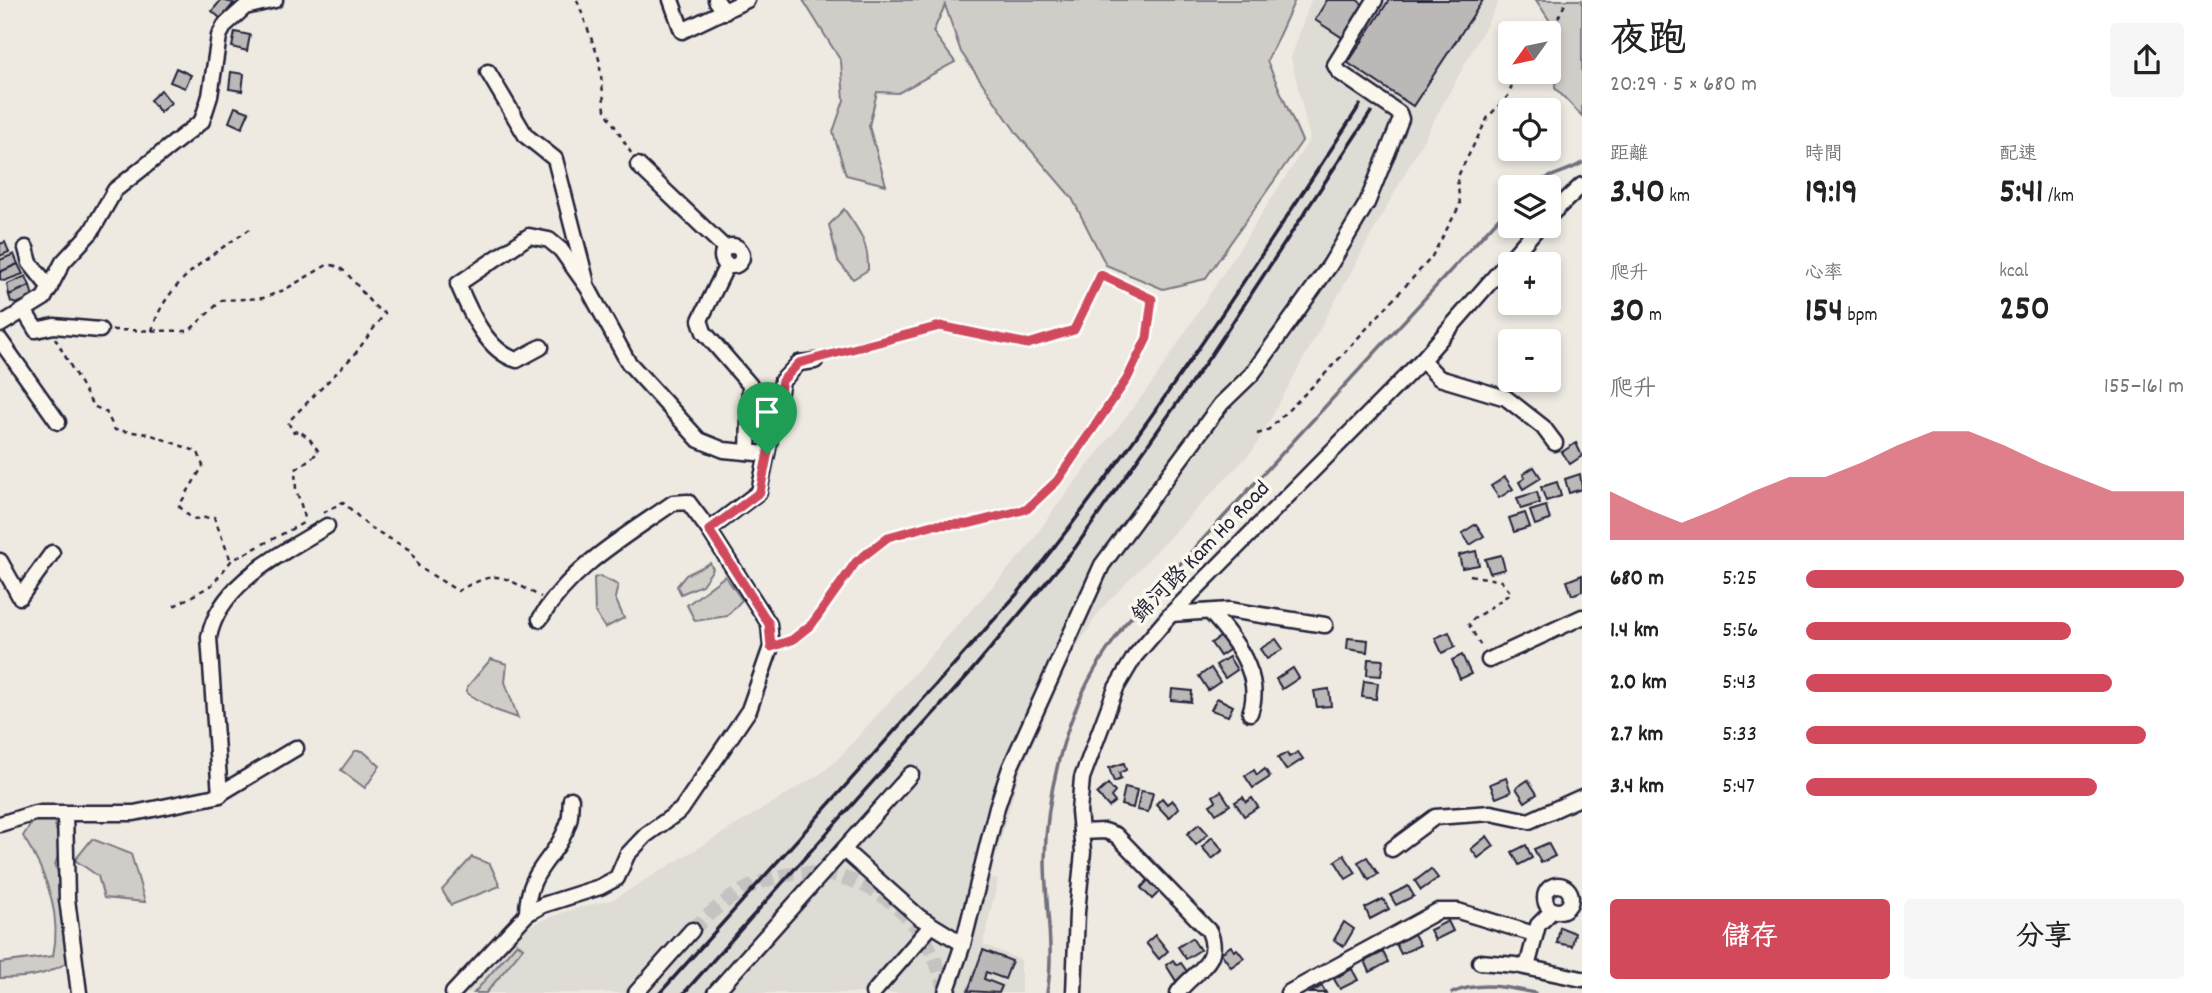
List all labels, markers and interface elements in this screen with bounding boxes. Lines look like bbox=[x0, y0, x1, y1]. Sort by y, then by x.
text: 夜跑 bbox=[1610, 15, 1686, 70]
north arrow bbox=[1498, 21, 1561, 84]
map controls bbox=[1498, 21, 1561, 392]
button: share bbox=[2110, 23, 2184, 97]
text: 20:29 · 5 × 680 m bbox=[1610, 69, 1757, 102]
button: locate bbox=[1498, 98, 1561, 161]
text: 距離 bbox=[1610, 142, 1648, 169]
text: 時間 bbox=[1805, 142, 1843, 169]
text: 配速 bbox=[1999, 142, 2037, 169]
text: 3.40 bbox=[1610, 169, 1665, 219]
text: 19:19 bbox=[1805, 169, 1858, 219]
text: 5:41 bbox=[1999, 169, 2044, 219]
button: layers bbox=[1498, 175, 1561, 238]
text: km bbox=[1665, 184, 1690, 211]
text: /km bbox=[2044, 184, 2074, 211]
button: + bbox=[1498, 252, 1561, 315]
text: kcal bbox=[1999, 259, 2028, 286]
text: 爬升 bbox=[1610, 261, 1648, 288]
text: 心率 bbox=[1805, 261, 1843, 288]
text: 250 bbox=[1999, 286, 2050, 336]
text: 30 bbox=[1610, 288, 1645, 338]
text: 154 bbox=[1805, 288, 1843, 338]
text: m bbox=[1645, 303, 1662, 330]
text: bpm bbox=[1843, 303, 1877, 330]
button: − bbox=[1498, 329, 1561, 392]
text: 155–161 m bbox=[2104, 371, 2184, 404]
text: 爬升 bbox=[1610, 374, 1656, 407]
pin bbox=[737, 382, 797, 454]
icon: arrive bbox=[748, 393, 786, 431]
street label: 錦河路 Kam Ho Road bbox=[1125, 474, 1279, 632]
text: 680 m bbox=[1610, 563, 1664, 596]
text: 5:25 bbox=[1722, 563, 1757, 596]
text: 1.4 km bbox=[1610, 615, 1659, 648]
text: 5:56 bbox=[1722, 615, 1758, 648]
text: 2.0 km bbox=[1610, 667, 1667, 700]
text: 5:43 bbox=[1722, 667, 1756, 700]
text: 2.7 km bbox=[1610, 719, 1663, 752]
text: 5:33 bbox=[1722, 719, 1757, 752]
text: 3.4 km bbox=[1610, 771, 1664, 804]
text: 5:47 bbox=[1722, 771, 1755, 804]
button: 儲存 bbox=[1610, 899, 1890, 979]
button: 分享 bbox=[1904, 899, 2184, 979]

